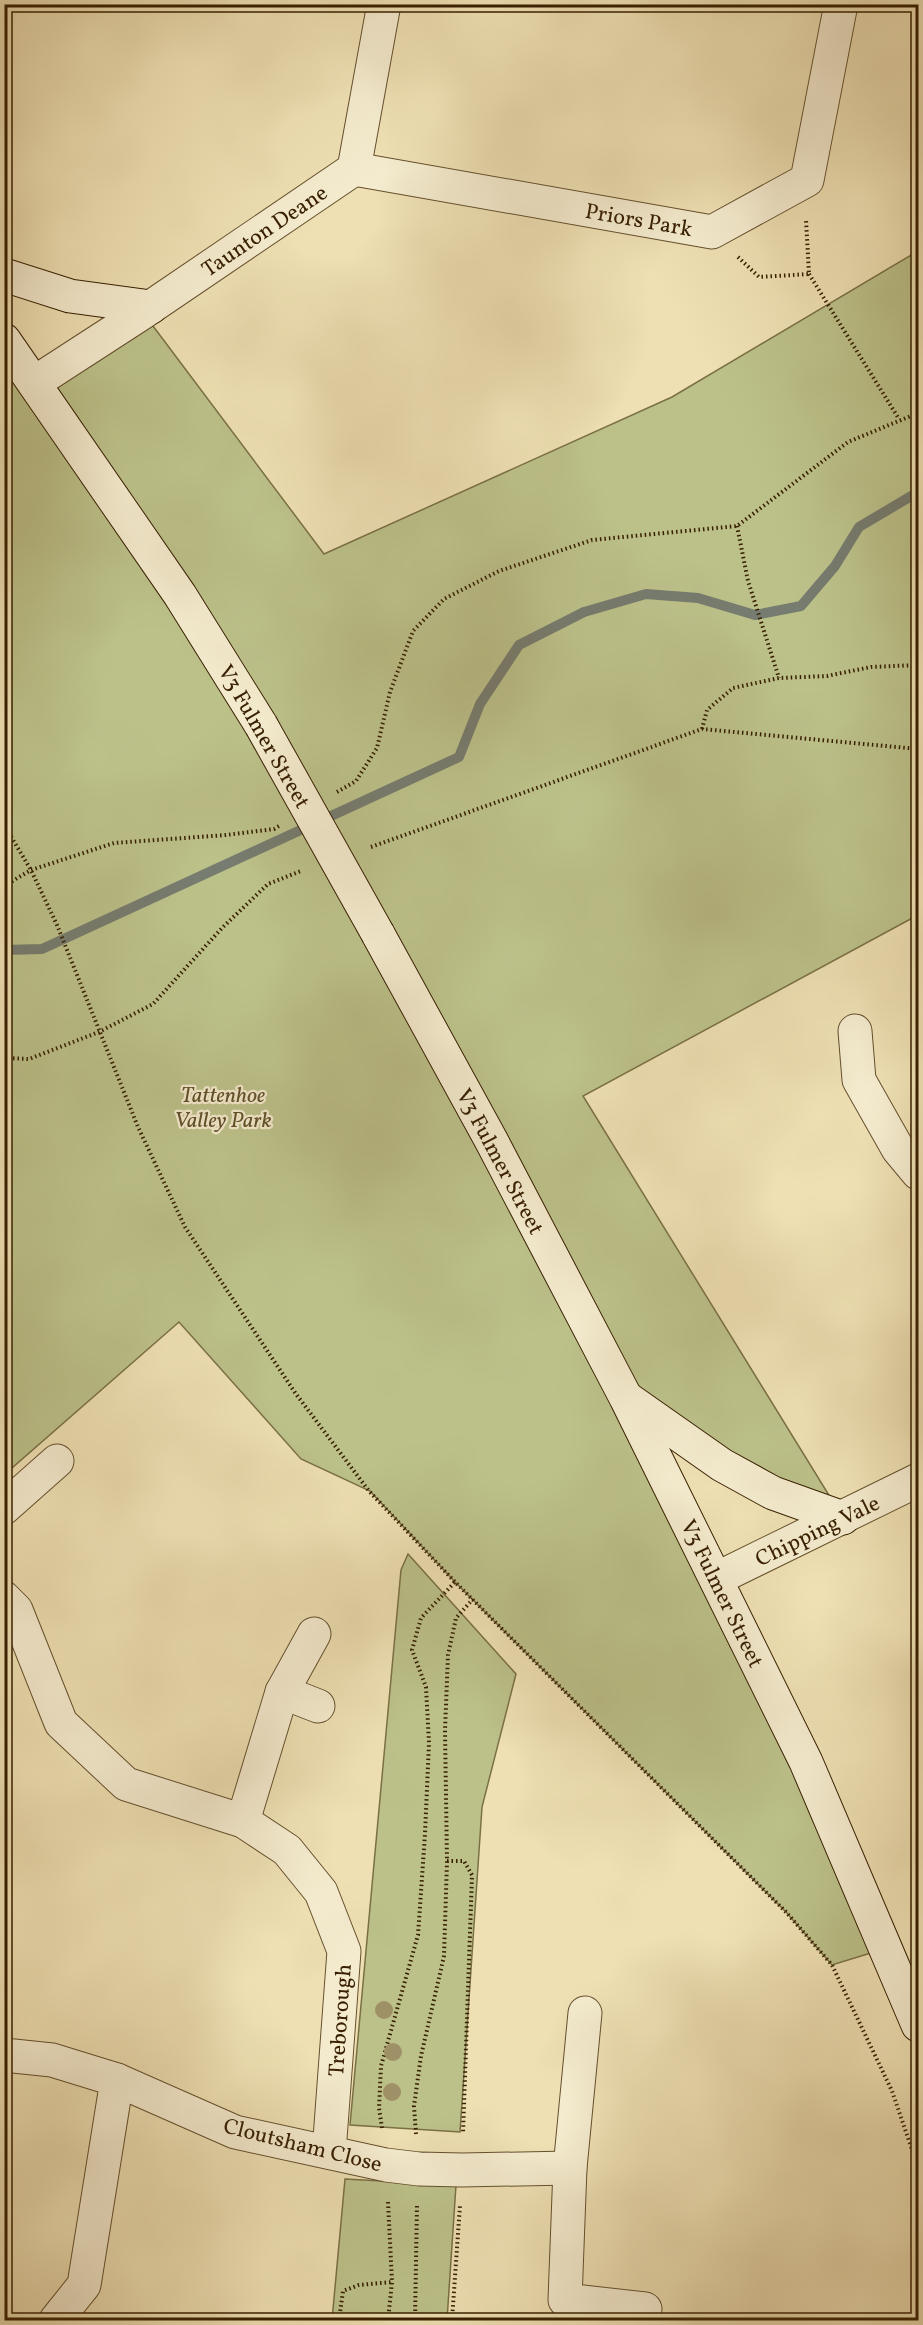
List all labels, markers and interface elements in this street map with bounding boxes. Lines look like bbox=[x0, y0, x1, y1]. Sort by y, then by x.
street label: Taunton Deane bbox=[196, 178, 335, 286]
street label: Priors Park bbox=[583, 197, 695, 246]
street label: V3 Fulmer Street bbox=[209, 660, 317, 815]
park label: Tattenhoe Valley Park bbox=[174, 1081, 272, 1137]
street label: V3 Fulmer Street bbox=[447, 1084, 551, 1241]
street label: Chipping Vale bbox=[751, 1489, 886, 1576]
street label: V3 Fulmer Street bbox=[671, 1515, 770, 1674]
street label: Treborough bbox=[322, 1963, 361, 2078]
street label: Cloutsham Close bbox=[220, 2112, 385, 2181]

